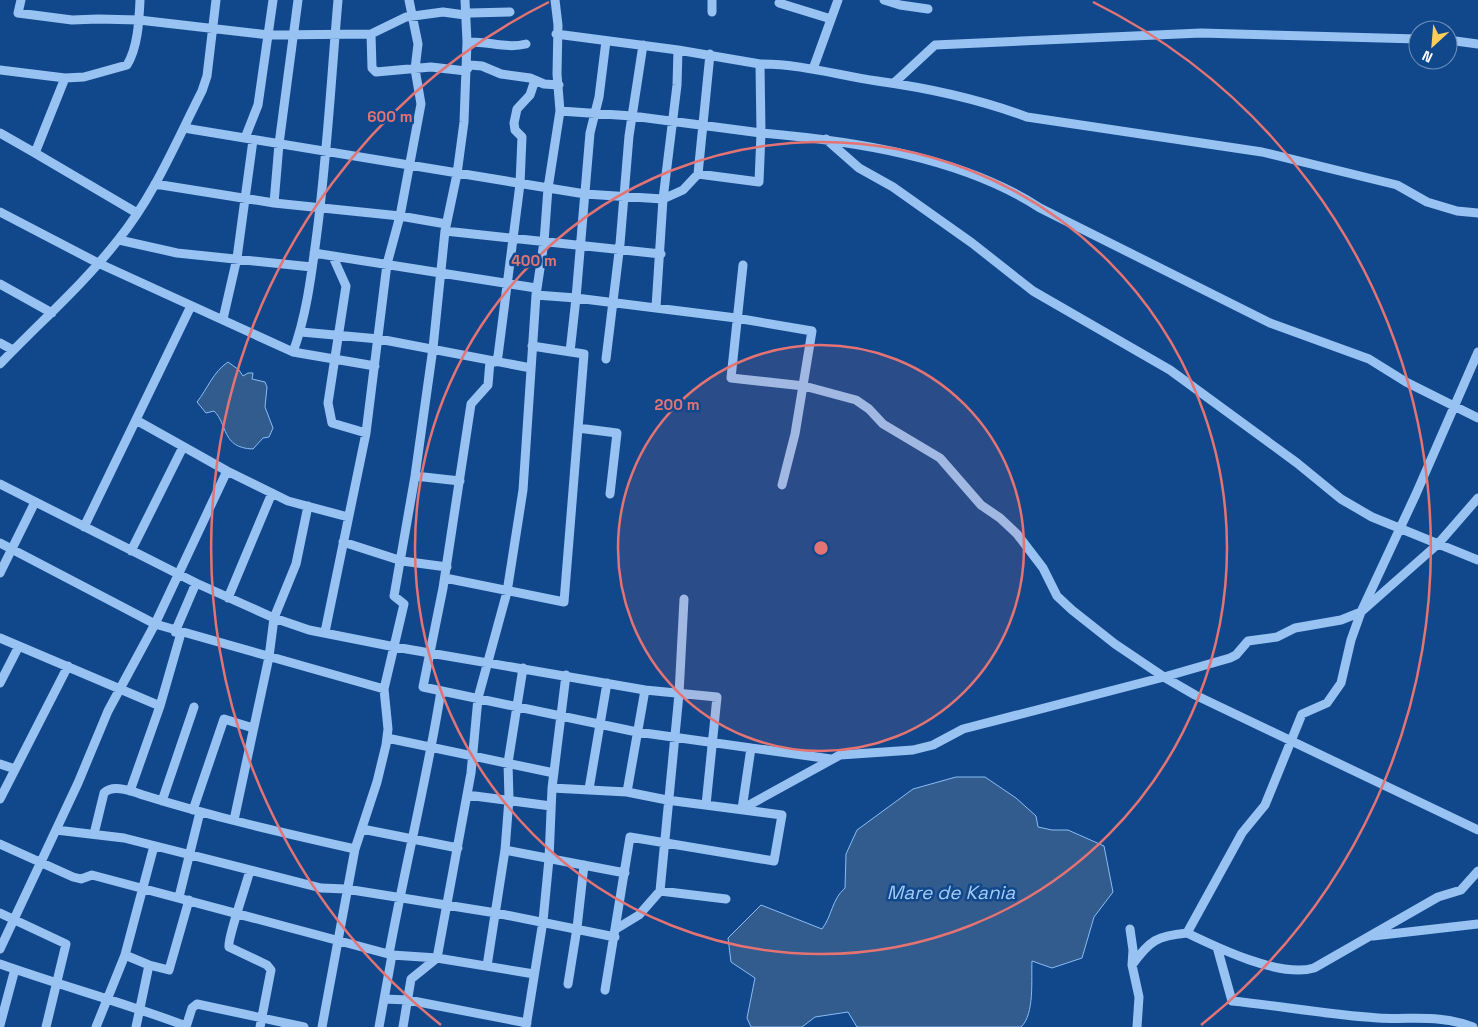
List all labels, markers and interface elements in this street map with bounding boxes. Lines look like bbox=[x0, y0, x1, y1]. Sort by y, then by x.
north arrow bbox=[1408, 20, 1458, 70]
text: N bbox=[1419, 47, 1435, 67]
text: 600 m bbox=[367, 107, 413, 126]
text: 400 m bbox=[511, 251, 557, 270]
text: 200 m bbox=[655, 395, 699, 414]
centre of rings bbox=[812, 539, 830, 557]
water label: Mare de Kania bbox=[887, 880, 1015, 905]

